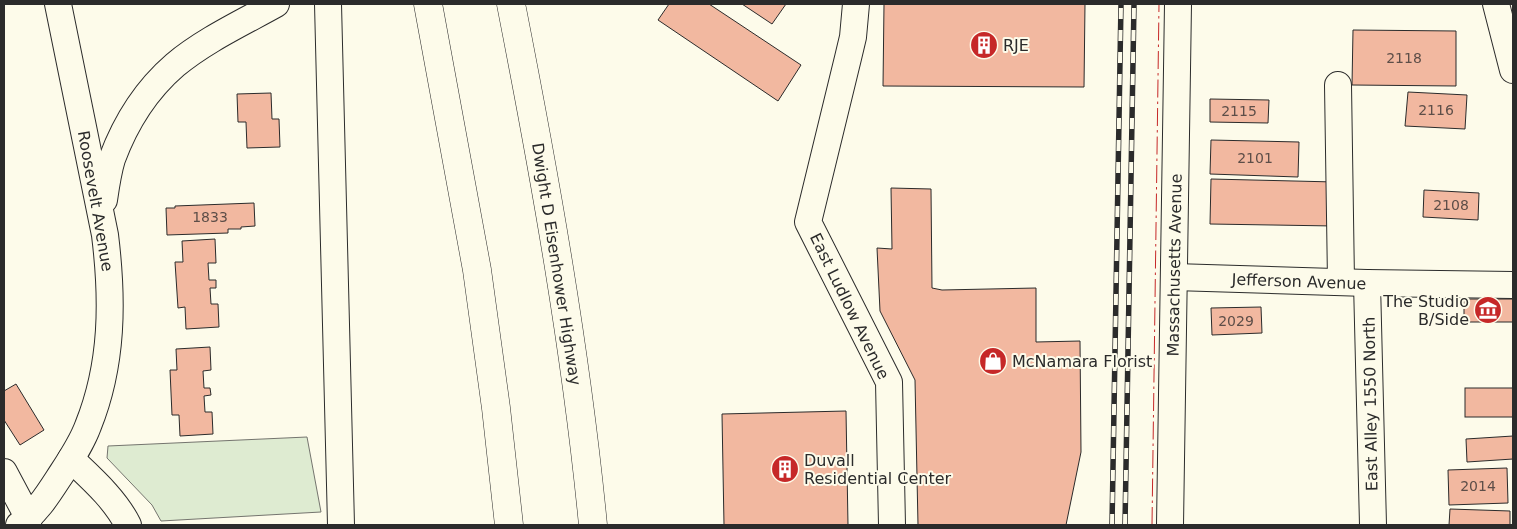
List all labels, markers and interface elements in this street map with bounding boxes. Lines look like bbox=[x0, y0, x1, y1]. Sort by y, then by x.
building icon: RJE bbox=[969, 30, 999, 60]
place label: RJE bbox=[1003, 36, 1029, 55]
house number: 2118 bbox=[1386, 50, 1422, 66]
house number: 2116 bbox=[1418, 102, 1454, 118]
house number: 2115 bbox=[1221, 103, 1257, 119]
street label: Roosevelt Avenue bbox=[74, 129, 117, 273]
street label: Dwight D Eisenhower Highway bbox=[528, 141, 585, 387]
house number: 2101 bbox=[1237, 150, 1273, 166]
street label: Massachusetts Avenue bbox=[1163, 173, 1186, 357]
house number: 2108 bbox=[1433, 197, 1469, 213]
house number: 1833 bbox=[192, 209, 228, 225]
street label: East Ludlow Avenue bbox=[806, 230, 893, 382]
street label: Jefferson Avenue bbox=[1230, 270, 1367, 293]
place label: The Studio B/Side bbox=[1382, 292, 1469, 329]
museum icon: The Studio B/Side bbox=[1473, 295, 1503, 325]
house number: 2029 bbox=[1218, 313, 1254, 329]
street label: East Alley 1550 North bbox=[1359, 317, 1382, 491]
shop icon: McNamara Florist bbox=[978, 346, 1008, 376]
place label: McNamara Florist bbox=[1012, 352, 1152, 371]
place label: Duvall Residential Center bbox=[804, 451, 951, 488]
building icon: Duvall Residential Center bbox=[770, 454, 800, 484]
house number: 2014 bbox=[1460, 478, 1496, 494]

